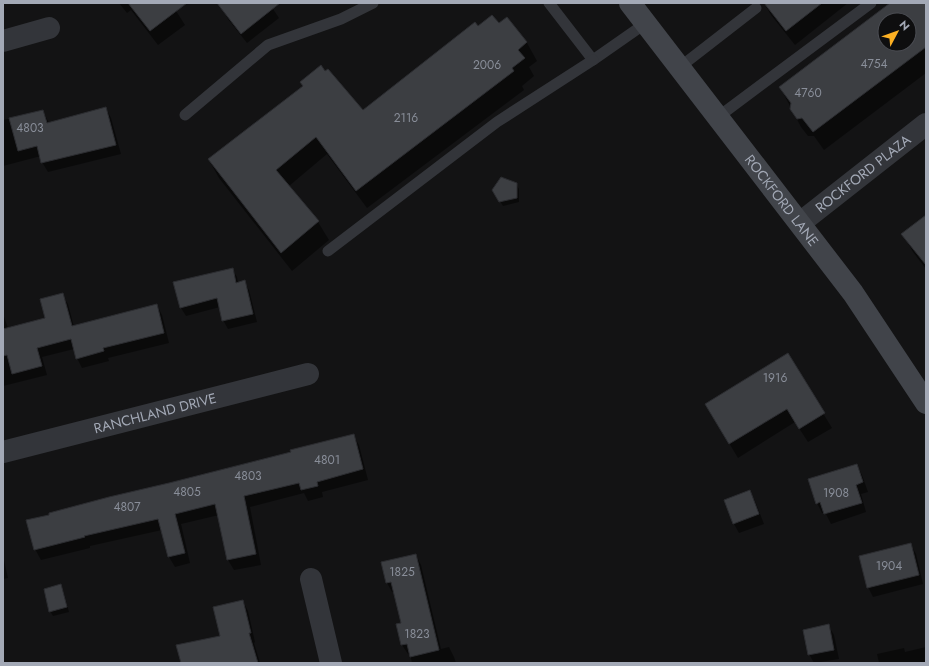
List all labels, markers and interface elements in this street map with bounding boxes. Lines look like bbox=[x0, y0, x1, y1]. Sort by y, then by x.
north arrow bbox=[877, 12, 917, 52]
text: N bbox=[896, 17, 913, 34]
house number: 4754 bbox=[860, 55, 888, 73]
house number: 2006 bbox=[473, 56, 501, 74]
house number: 4760 bbox=[794, 84, 822, 102]
house number: 2116 bbox=[394, 109, 418, 127]
house number: 4803 bbox=[16, 119, 44, 137]
street label: ROCKFORD PLAZA bbox=[811, 129, 916, 217]
street label: ROCKFORD LANE bbox=[740, 150, 823, 250]
house number: 1916 bbox=[763, 369, 787, 387]
street label: RANCHLAND DRIVE bbox=[92, 388, 219, 438]
house number: 4801 bbox=[314, 451, 340, 469]
house number: 4803 bbox=[234, 467, 262, 485]
house number: 4805 bbox=[173, 483, 201, 501]
house number: 1908 bbox=[823, 484, 849, 502]
house number: 4807 bbox=[113, 498, 141, 516]
house number: 1904 bbox=[876, 557, 902, 575]
house number: 1825 bbox=[389, 563, 415, 581]
house number: 1823 bbox=[404, 625, 430, 643]

